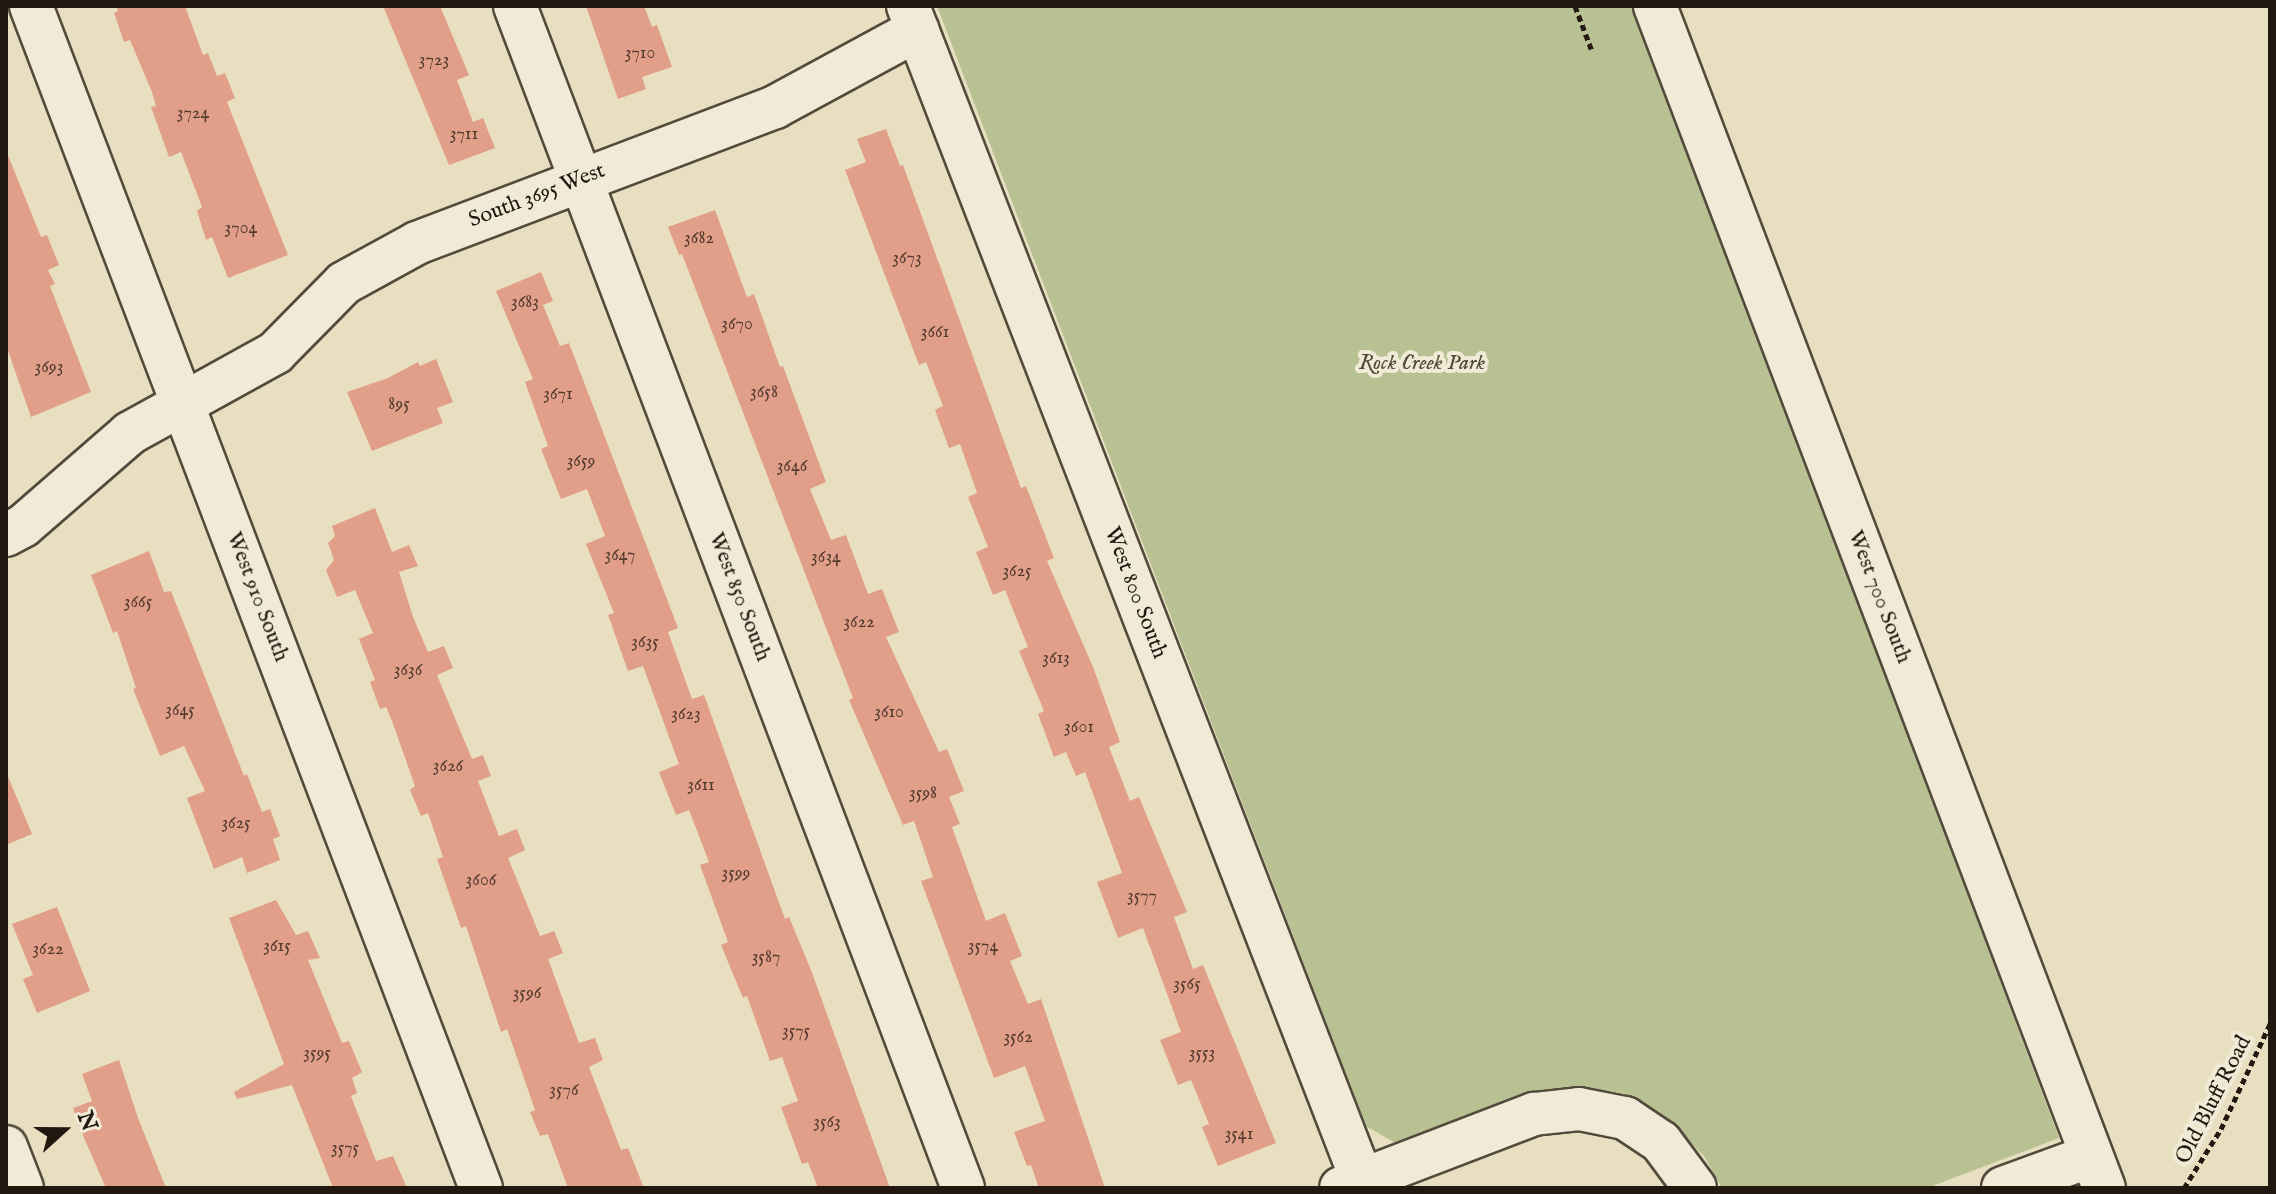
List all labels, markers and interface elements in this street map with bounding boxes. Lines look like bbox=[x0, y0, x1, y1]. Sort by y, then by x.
house number: 3710 bbox=[625, 43, 655, 65]
house number: 3723 bbox=[419, 50, 449, 72]
house number: 3724 bbox=[177, 103, 209, 125]
house number: 3711 bbox=[450, 124, 478, 146]
street label: South 3695 West bbox=[465, 158, 609, 234]
house number: 3704 bbox=[225, 218, 257, 240]
house number: 3682 bbox=[684, 228, 714, 250]
house number: 3673 bbox=[892, 248, 922, 270]
house number: 3683 bbox=[511, 292, 539, 314]
house number: 3670 bbox=[721, 314, 753, 336]
house number: 3661 bbox=[921, 322, 949, 344]
park label: Rock Creek Park bbox=[1359, 351, 1485, 377]
house number: 3693 bbox=[35, 357, 63, 379]
house number: 3658 bbox=[750, 382, 778, 404]
house number: 3671 bbox=[543, 384, 573, 406]
house number: 895 bbox=[388, 394, 410, 416]
house number: 3659 bbox=[567, 451, 595, 473]
house number: 3646 bbox=[777, 456, 807, 478]
street label: West 800 South bbox=[1098, 523, 1172, 663]
street label: West 700 South bbox=[1842, 527, 1916, 667]
street label: West 910 South bbox=[220, 528, 294, 666]
street label: West 850 South bbox=[702, 529, 776, 665]
house number: 3647 bbox=[604, 545, 636, 567]
house number: 3634 bbox=[811, 547, 841, 569]
house number: 3625 bbox=[1002, 561, 1032, 583]
house number: 3665 bbox=[124, 592, 152, 614]
house number: 3622 bbox=[843, 612, 875, 634]
house number: 3635 bbox=[631, 632, 659, 654]
house number: 3613 bbox=[1042, 648, 1070, 670]
house number: 3636 bbox=[394, 660, 422, 682]
house number: 3645 bbox=[165, 700, 195, 722]
house number: 3610 bbox=[874, 702, 904, 724]
house number: 3623 bbox=[671, 704, 701, 726]
house number: 3601 bbox=[1064, 717, 1094, 739]
house number: 3626 bbox=[433, 756, 463, 778]
house number: 3611 bbox=[687, 775, 715, 797]
house number: 3598 bbox=[909, 783, 937, 805]
house number: 3625 bbox=[221, 813, 251, 835]
house number: 3599 bbox=[722, 863, 750, 885]
house number: 3606 bbox=[466, 870, 496, 892]
house number: 3577 bbox=[1127, 886, 1157, 908]
house number: 3615 bbox=[263, 936, 291, 958]
house number: 3574 bbox=[968, 936, 998, 958]
house number: 3622 bbox=[32, 939, 64, 961]
house number: 3587 bbox=[752, 947, 780, 969]
house number: 3565 bbox=[1173, 974, 1201, 996]
house number: 3596 bbox=[513, 983, 541, 1005]
house number: 3575 bbox=[782, 1021, 810, 1043]
house number: 3562 bbox=[1003, 1027, 1033, 1049]
street label: Old Bluff Road bbox=[2170, 1032, 2258, 1168]
house number: 3595 bbox=[303, 1043, 331, 1065]
house number: 3553 bbox=[1189, 1043, 1215, 1065]
house number: 3576 bbox=[549, 1080, 579, 1102]
north arrow bbox=[24, 1090, 104, 1170]
text: N bbox=[70, 1107, 103, 1135]
house number: 3563 bbox=[813, 1112, 841, 1134]
house number: 3541 bbox=[1225, 1124, 1253, 1146]
house number: 3575 bbox=[331, 1138, 359, 1160]

